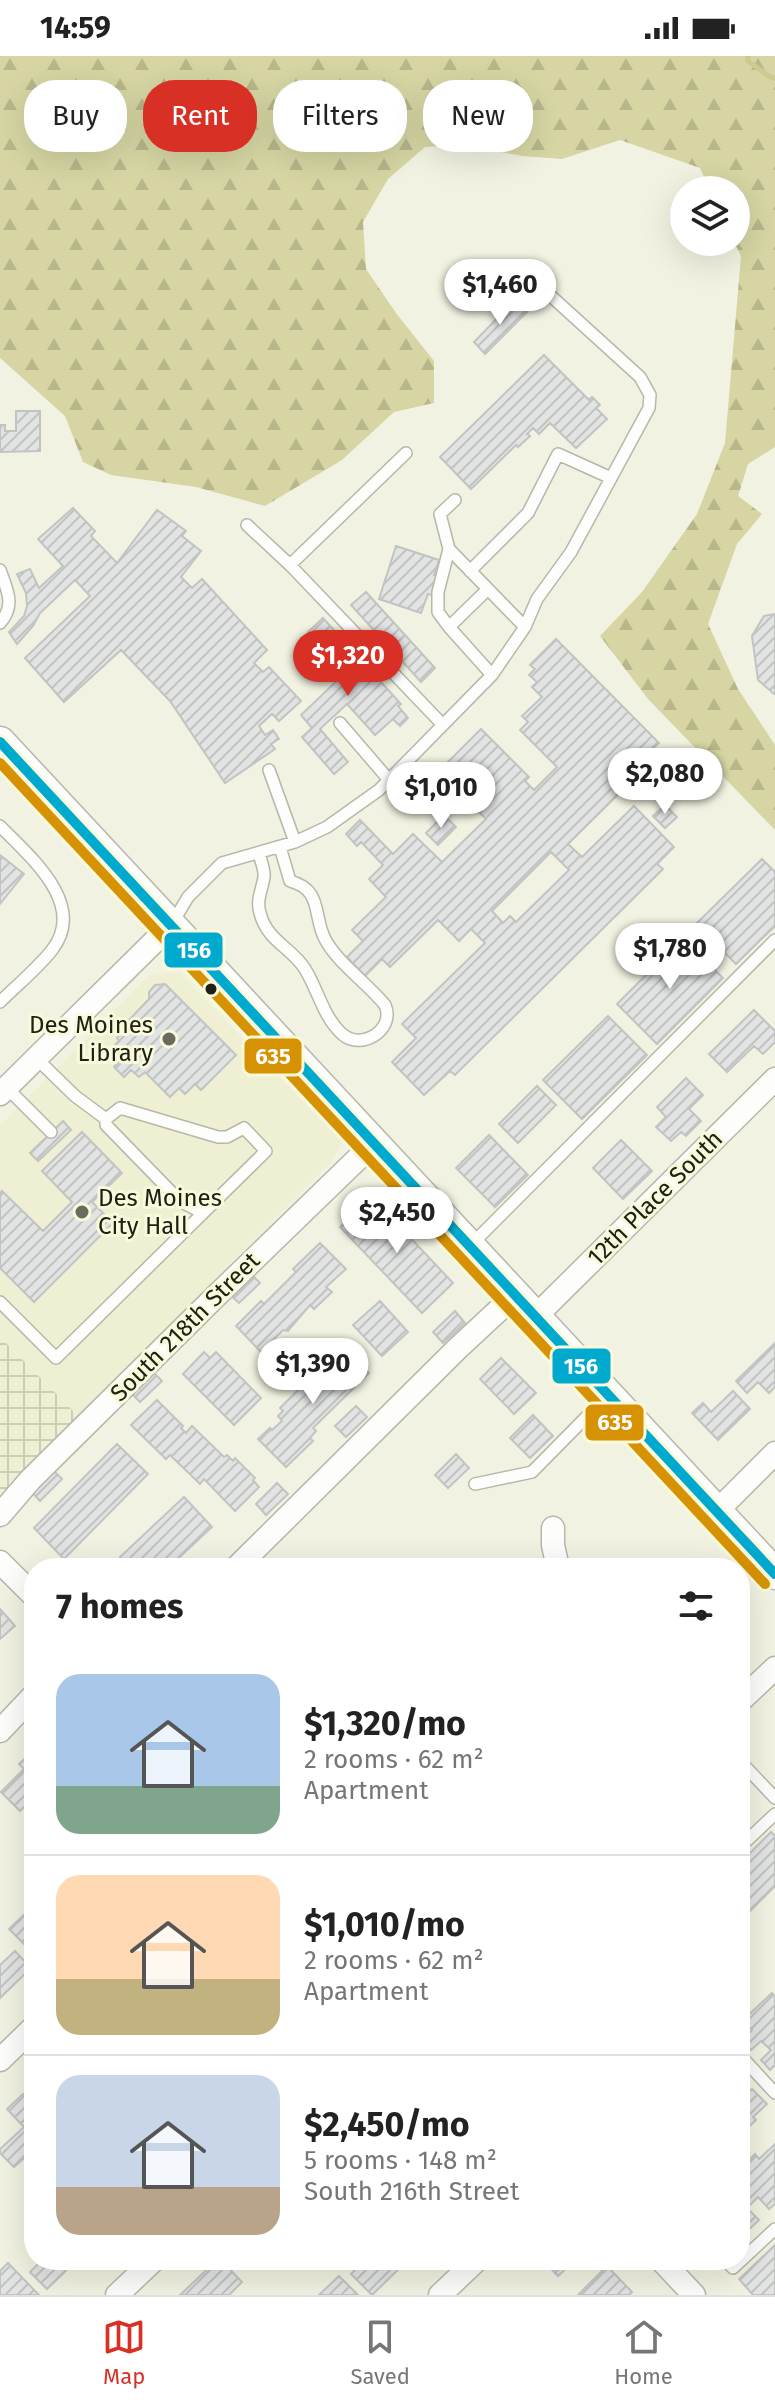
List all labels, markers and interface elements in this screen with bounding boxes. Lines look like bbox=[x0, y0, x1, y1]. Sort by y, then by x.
text: 14:59 bbox=[40, 10, 111, 46]
chip: Buy bbox=[24, 80, 127, 152]
chip: Rent bbox=[143, 80, 257, 152]
chip: Filters bbox=[273, 80, 407, 152]
chip: New bbox=[423, 80, 533, 152]
map controls bbox=[670, 176, 750, 256]
button: layers bbox=[670, 176, 750, 256]
pin: $1,460 bbox=[435, 259, 565, 327]
text: $1,460 bbox=[462, 269, 538, 300]
pin: $1,320 bbox=[283, 630, 413, 698]
text: $1,320 bbox=[311, 640, 385, 671]
pin: $2,080 bbox=[600, 748, 730, 816]
text: $2,080 bbox=[626, 758, 704, 789]
pin: $1,010 bbox=[376, 762, 506, 830]
text: $1,010 bbox=[404, 772, 478, 803]
pin: $1,780 bbox=[605, 923, 735, 991]
line badge: 156 bbox=[163, 931, 224, 969]
text: $1,780 bbox=[633, 933, 707, 964]
text: 156 bbox=[177, 937, 211, 964]
unlabelled marker bbox=[203, 981, 219, 997]
place label: Des Moines Library bbox=[29, 1011, 153, 1067]
marker: Des Moines Library bbox=[160, 1030, 178, 1048]
line badge: 635 bbox=[243, 1037, 303, 1075]
text: 635 bbox=[255, 1043, 291, 1070]
street label: 12th Place South bbox=[582, 1125, 728, 1271]
place label: Des Moines City Hall bbox=[98, 1184, 222, 1240]
pin: $2,450 bbox=[332, 1187, 462, 1255]
text: $2,450 bbox=[359, 1197, 435, 1228]
marker: Des Moines City Hall bbox=[73, 1203, 91, 1221]
street label: South 218th Street bbox=[105, 1246, 266, 1407]
pin: $1,390 bbox=[248, 1338, 378, 1406]
line badge: 156 bbox=[551, 1347, 612, 1385]
text: $1,390 bbox=[275, 1348, 351, 1379]
text: 156 bbox=[564, 1353, 598, 1380]
line badge: 635 bbox=[584, 1403, 645, 1442]
text: 635 bbox=[597, 1409, 633, 1436]
icon: filters bbox=[674, 1584, 718, 1628]
text: 7 homes bbox=[56, 1586, 183, 1627]
text: $1,320/mo bbox=[304, 1703, 466, 1744]
icon: home bbox=[120, 1706, 216, 1802]
text: 2 rooms · 62 m² bbox=[304, 1744, 484, 1775]
text: Apartment bbox=[304, 1775, 429, 1806]
text: $1,010/mo bbox=[304, 1904, 465, 1945]
icon: home bbox=[120, 1907, 216, 2003]
text: 2 rooms · 62 m² bbox=[304, 1945, 484, 1976]
text: Apartment bbox=[304, 1976, 429, 2007]
text: $2,450/mo bbox=[304, 2104, 470, 2145]
icon: home bbox=[120, 2107, 216, 2203]
text: 5 rooms · 148 m² bbox=[304, 2145, 497, 2176]
text: South 216th Street bbox=[304, 2176, 519, 2207]
tab: Map bbox=[102, 2315, 146, 2390]
tab: Saved bbox=[350, 2315, 410, 2390]
tab: Home bbox=[614, 2315, 673, 2390]

